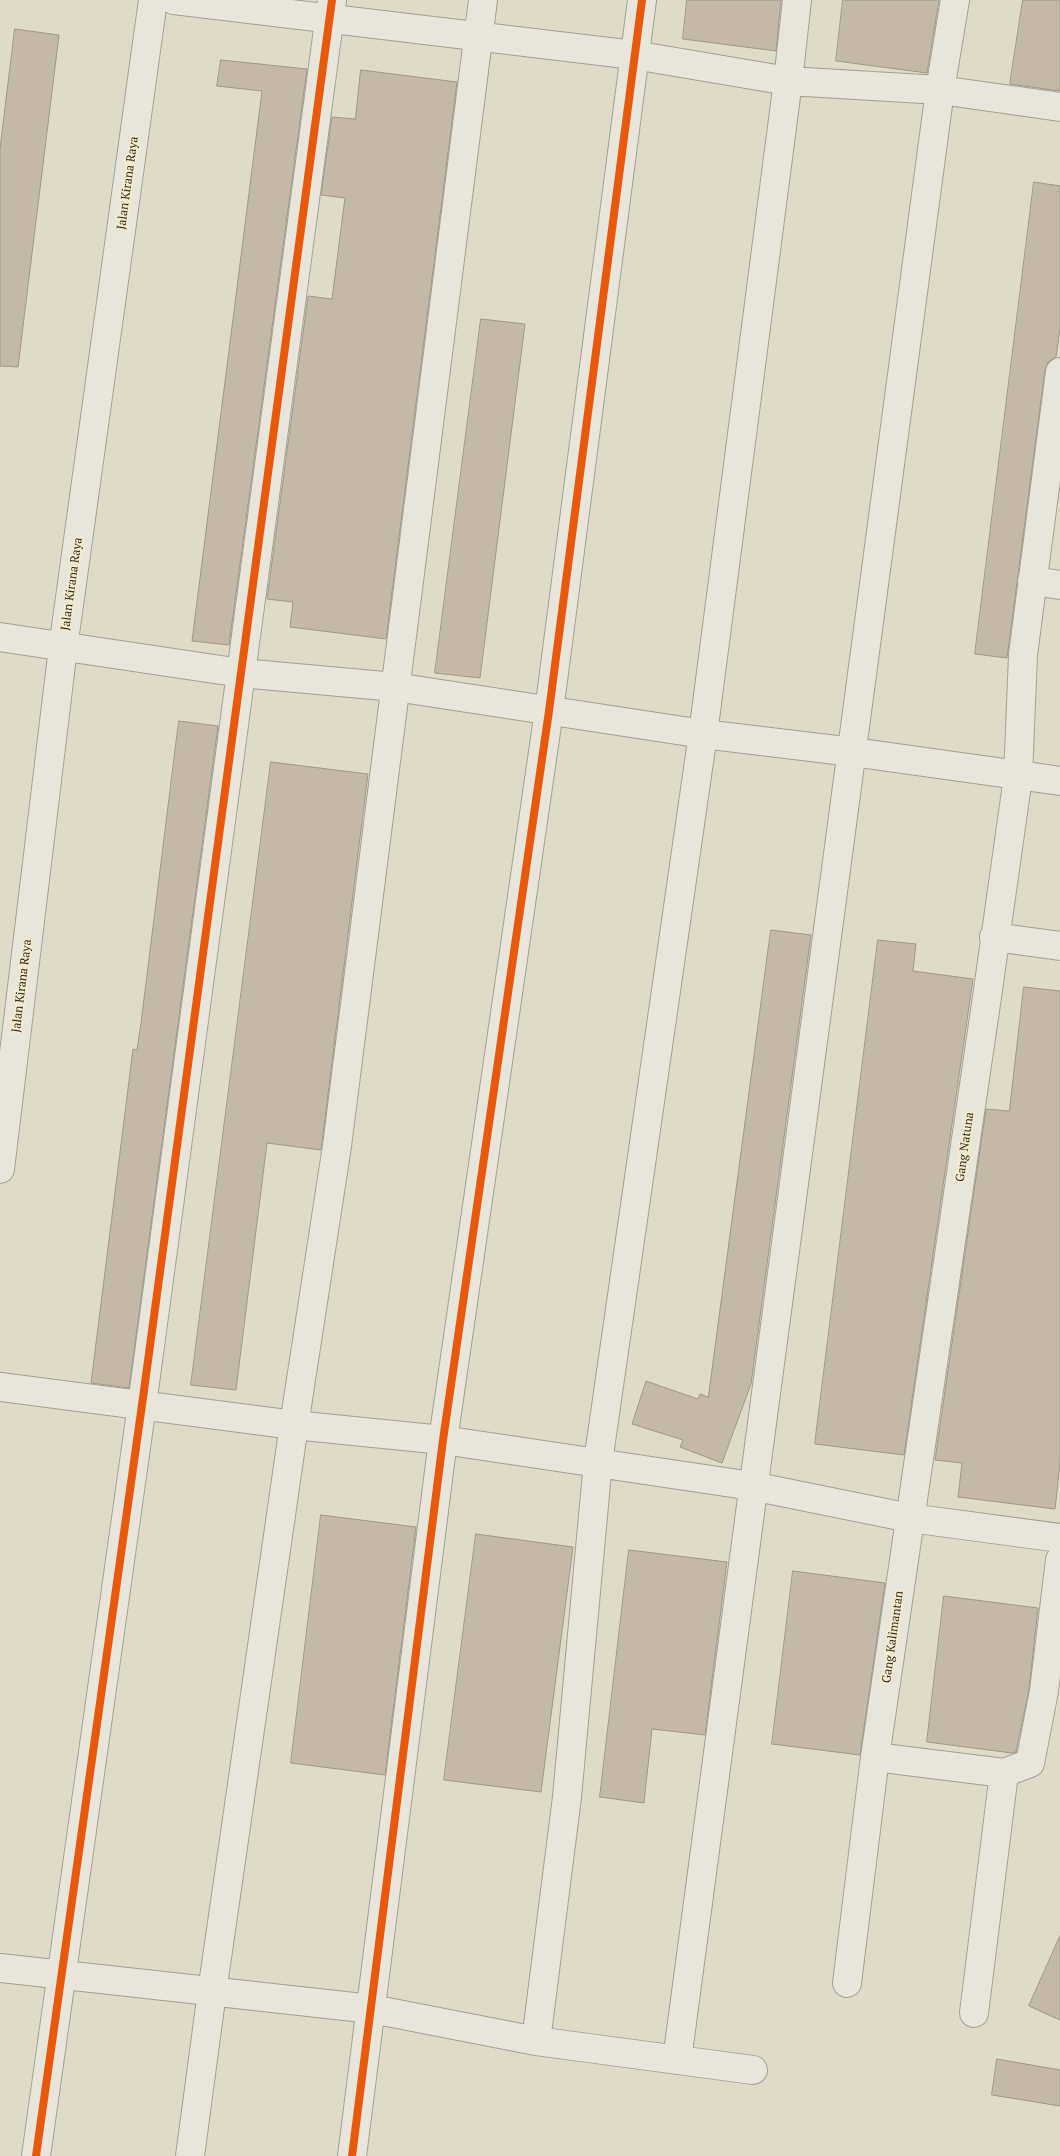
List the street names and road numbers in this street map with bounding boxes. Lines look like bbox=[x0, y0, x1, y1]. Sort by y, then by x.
street label: Jalan Kirana Raya bbox=[114, 136, 142, 230]
street label: Jalan Kirana Raya bbox=[58, 537, 86, 631]
street label: Jalan Kirana Raya bbox=[9, 939, 35, 1033]
street label: Gang Natuna bbox=[953, 1111, 977, 1183]
street label: Gang Kalimantan bbox=[879, 1590, 907, 1684]

